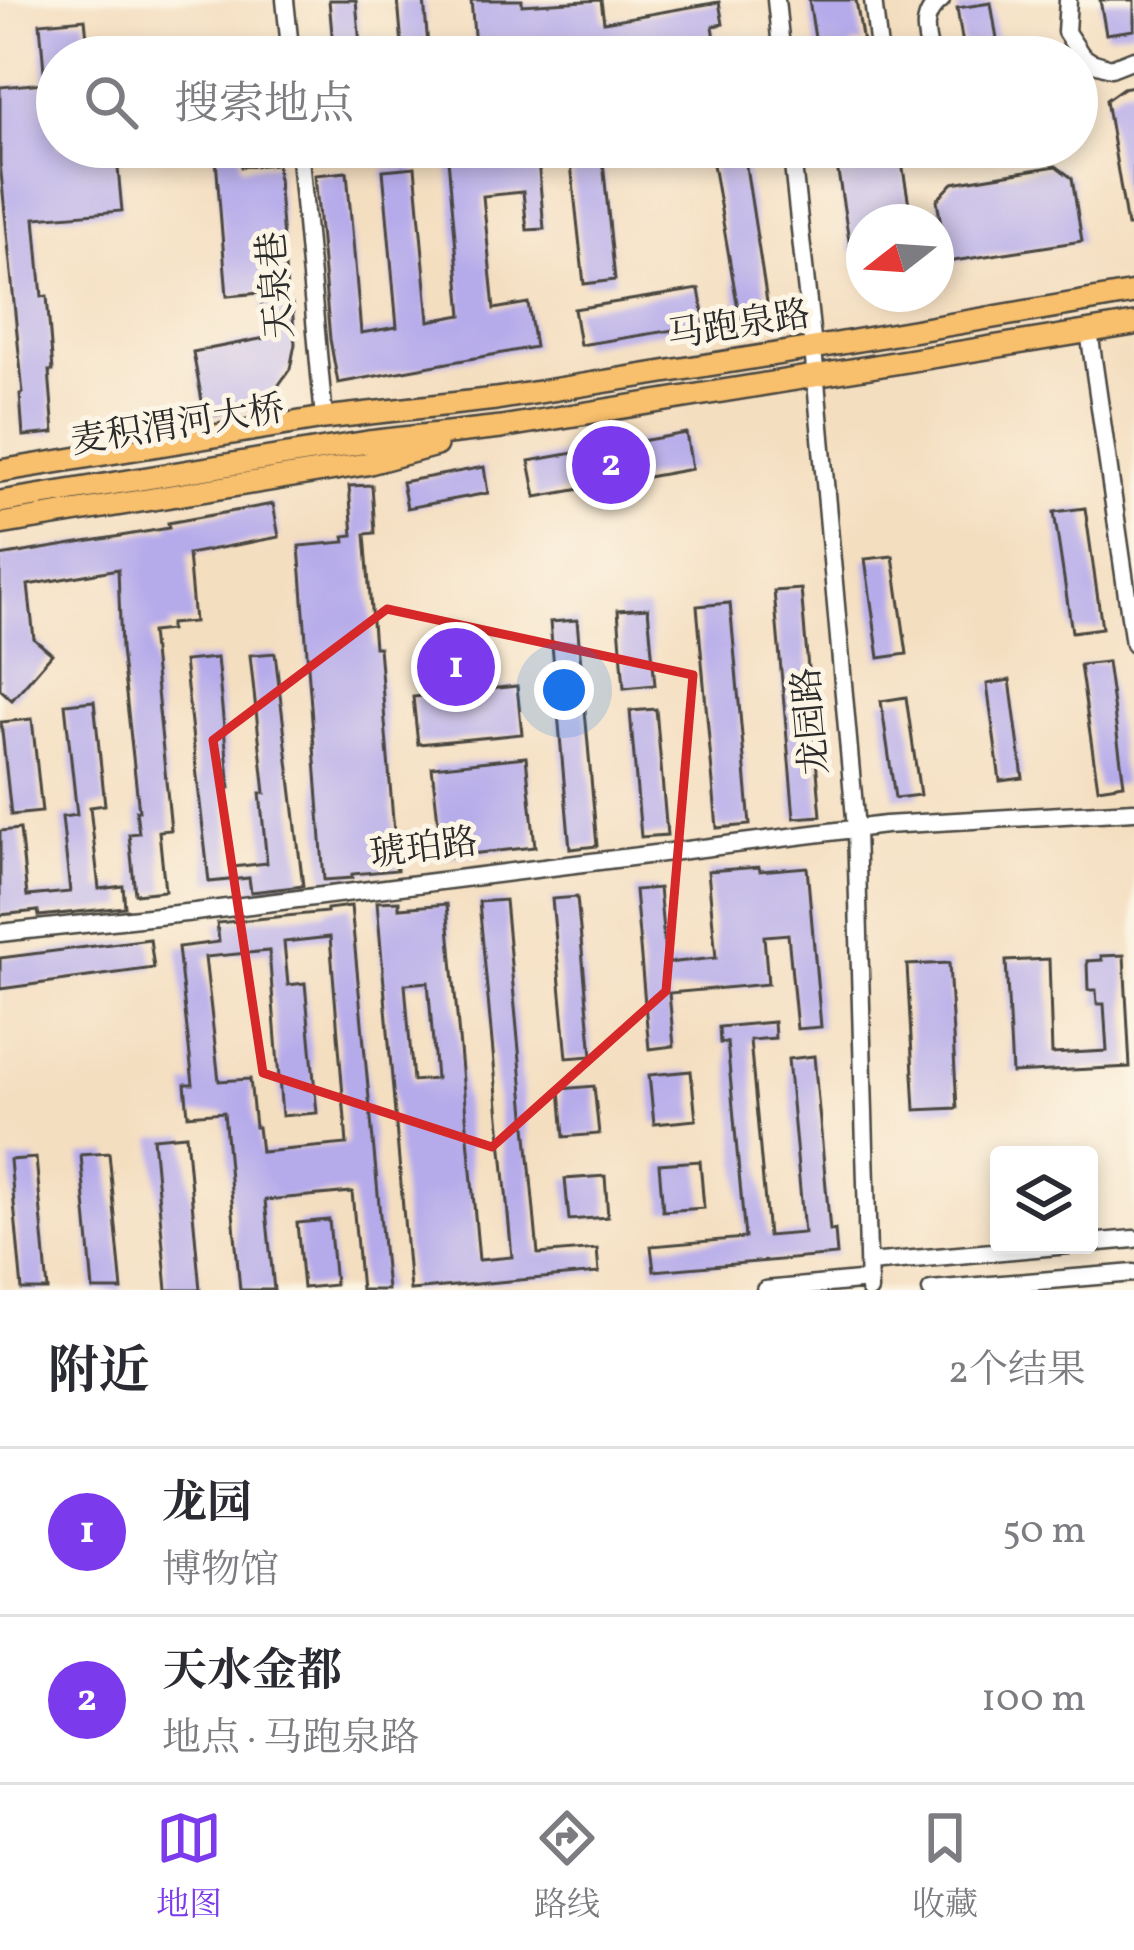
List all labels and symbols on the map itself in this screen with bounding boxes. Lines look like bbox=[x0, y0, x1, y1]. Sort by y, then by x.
north arrow bbox=[846, 204, 954, 312]
street label: 天泉巷 bbox=[248, 229, 308, 341]
street label: 马跑泉路 bbox=[664, 291, 814, 363]
street label: 麦积渭河大桥 bbox=[67, 385, 289, 469]
pin: 2 bbox=[572, 420, 650, 510]
pin: 1 bbox=[417, 622, 495, 712]
your location bbox=[534, 660, 594, 720]
street label: 龙园路 bbox=[783, 665, 843, 777]
street label: 琥珀路 bbox=[367, 819, 481, 881]

